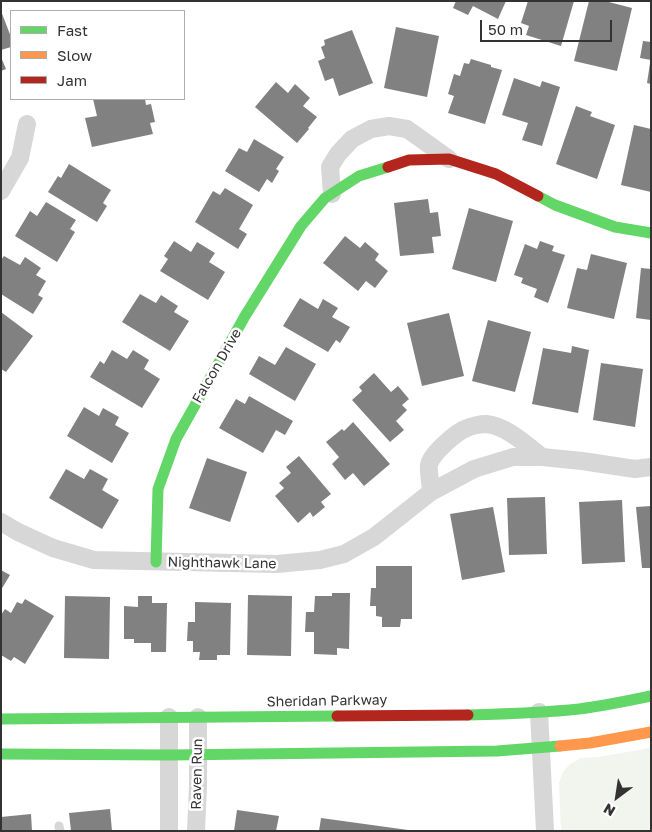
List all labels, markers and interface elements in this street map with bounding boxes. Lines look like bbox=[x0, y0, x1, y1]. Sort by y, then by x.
legend bbox=[10, 10, 185, 100]
scale bar bbox=[482, 10, 614, 42]
text: 50 m bbox=[488, 20, 523, 38]
text: Fast bbox=[57, 21, 88, 39]
text: Slow bbox=[57, 46, 92, 64]
text: Jam bbox=[57, 71, 87, 89]
street label: Falcon Drive bbox=[189, 326, 245, 406]
street label: Nighthawk Lane bbox=[167, 554, 277, 572]
street label: Sheridan Parkway bbox=[267, 692, 387, 710]
street label: Raven Run bbox=[188, 738, 206, 810]
north arrow bbox=[592, 772, 642, 822]
text: N bbox=[600, 800, 618, 820]

